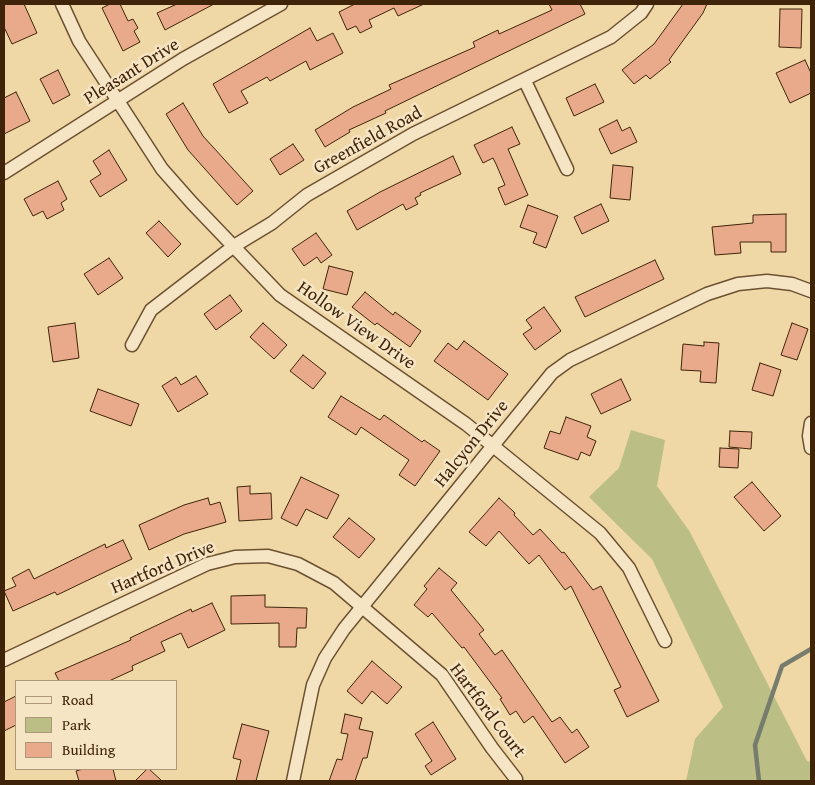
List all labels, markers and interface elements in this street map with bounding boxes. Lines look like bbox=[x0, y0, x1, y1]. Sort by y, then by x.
street label: Pleasant Drive bbox=[80, 34, 184, 110]
street label: Greenfield Road bbox=[310, 102, 426, 180]
street label: Hollow View Drive bbox=[293, 277, 419, 375]
street label: Halcyon Drive bbox=[430, 396, 514, 492]
street label: Hartford Drive bbox=[108, 536, 218, 600]
street label: Hartford Court bbox=[445, 660, 529, 762]
legend bbox=[15, 680, 178, 770]
text: Road bbox=[62, 689, 93, 710]
text: Park bbox=[62, 714, 91, 735]
text: Building bbox=[62, 739, 115, 760]

